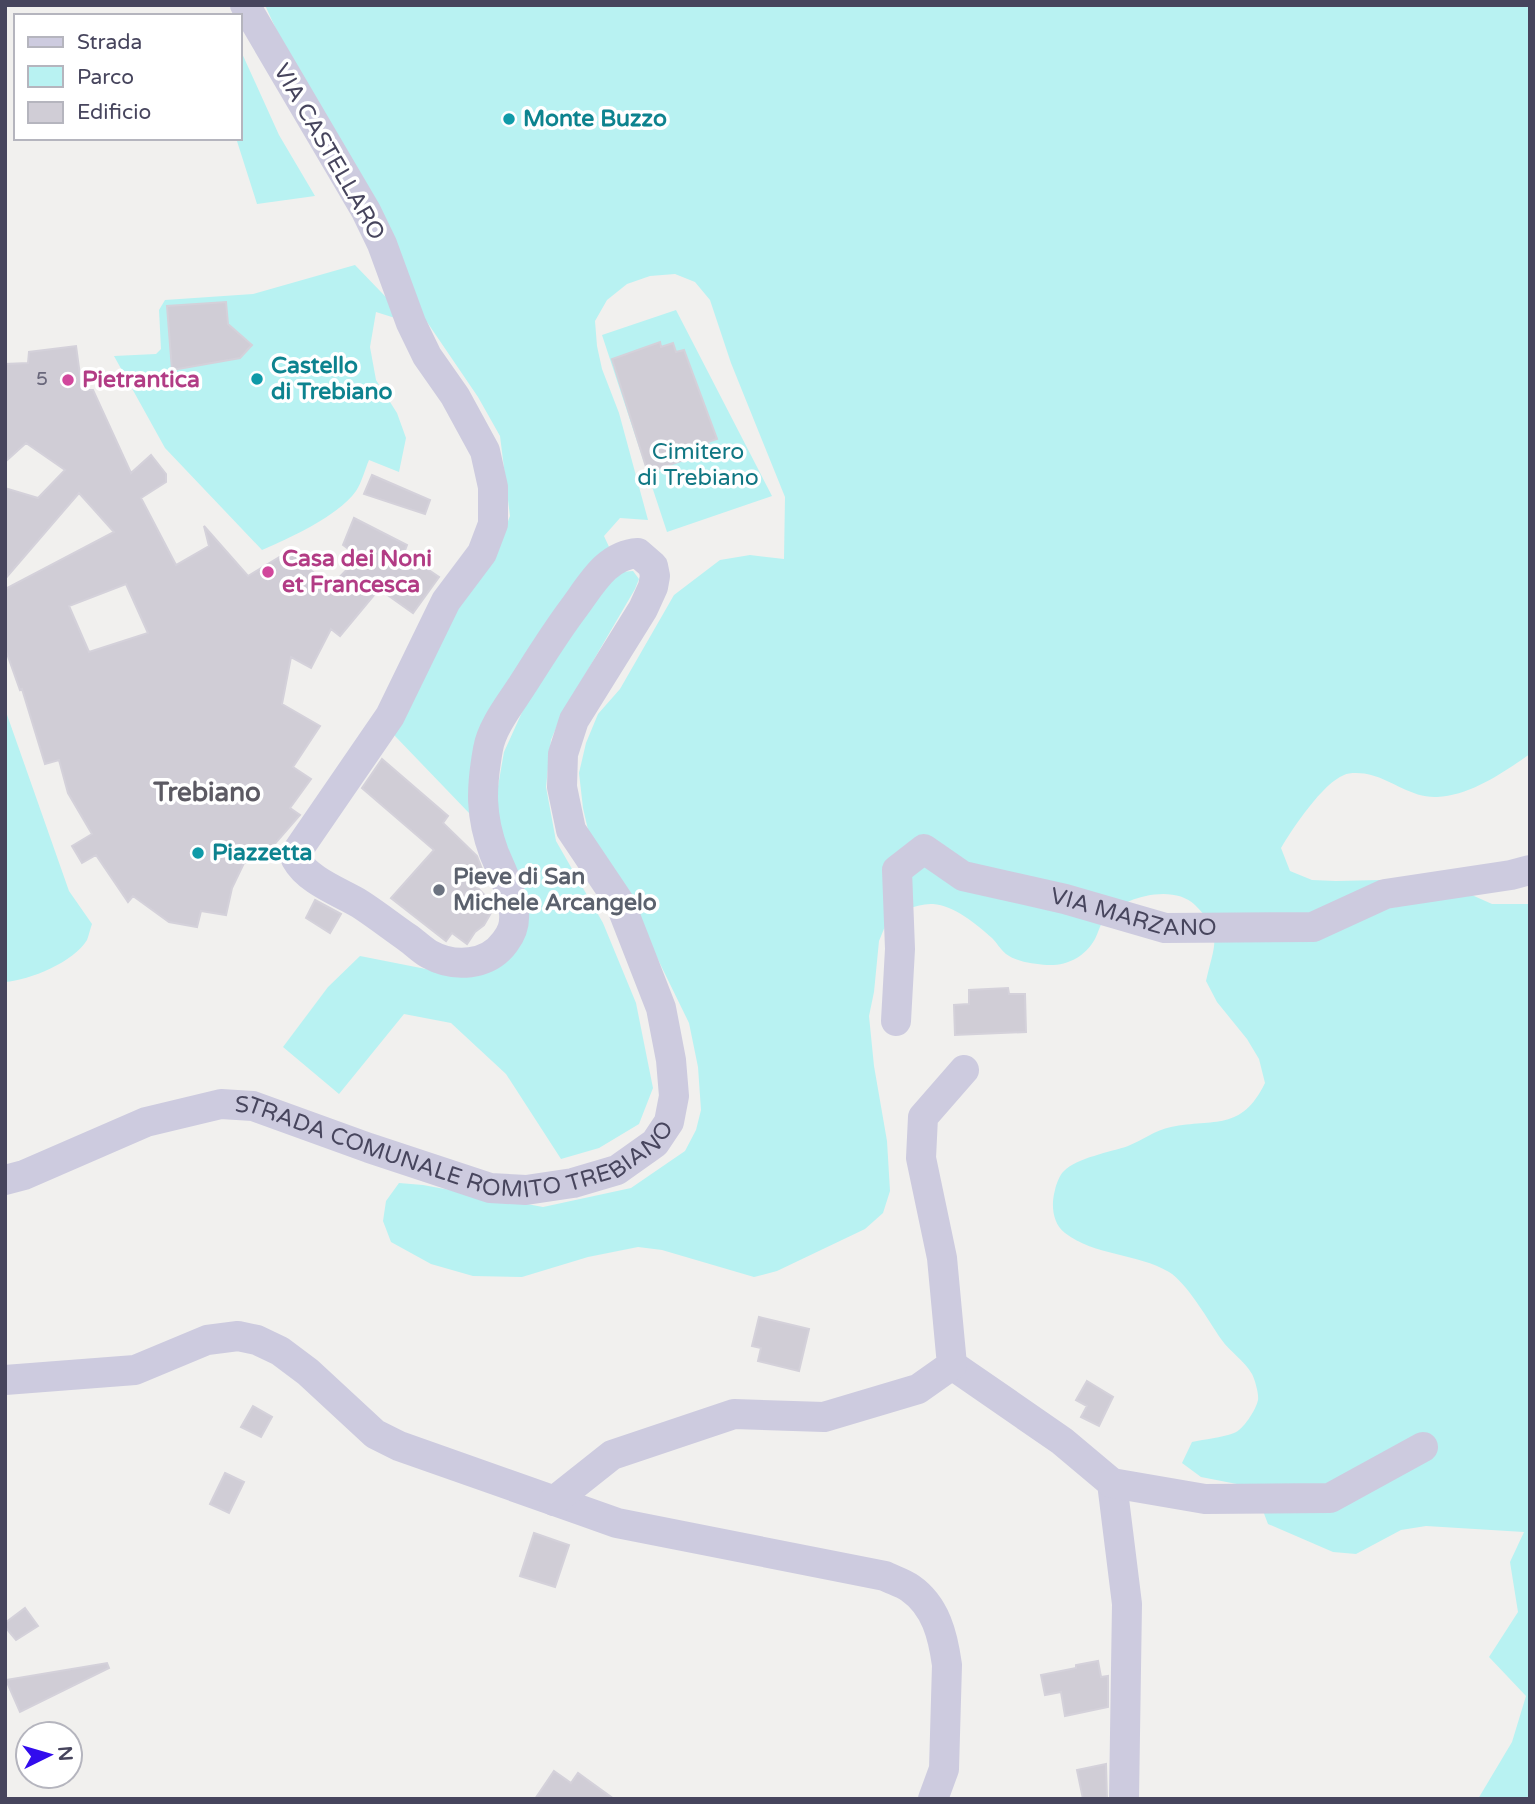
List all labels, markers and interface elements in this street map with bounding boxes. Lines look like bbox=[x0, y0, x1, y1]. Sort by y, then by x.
legend bbox=[14, 14, 242, 140]
text: Strada bbox=[77, 30, 142, 55]
street label: VIA CASTELLARO bbox=[267, 59, 391, 245]
text: Parco bbox=[77, 65, 134, 90]
text: Edificio bbox=[77, 100, 151, 125]
place label: Monte Buzzo bbox=[523, 105, 667, 133]
marker: Monte Buzzo bbox=[501, 111, 517, 127]
place label: Castello di Trebiano bbox=[271, 352, 393, 406]
place label: Pietrantica bbox=[82, 366, 200, 394]
house number: 5 bbox=[36, 368, 48, 390]
marker: Castello di Trebiano bbox=[249, 371, 265, 387]
marker: Pietrantica bbox=[60, 372, 76, 388]
park label: Cimitero di Trebiano bbox=[637, 438, 759, 492]
place label: Casa dei Noni et Francesca bbox=[282, 545, 432, 599]
marker: Casa dei Noni et Francesca bbox=[260, 564, 276, 580]
district label: Trebiano bbox=[152, 777, 261, 808]
place label: Piazzetta bbox=[212, 839, 312, 867]
marker: Piazzetta bbox=[190, 845, 206, 861]
place label: Pieve di San Michele Arcangelo bbox=[453, 863, 657, 917]
marker: Pieve di San Michele Arcangelo bbox=[431, 882, 447, 898]
street label: VIA MARZANO bbox=[1048, 882, 1217, 942]
street label: STRADA COMUNALE ROMITO TREBIANO bbox=[213, 1091, 681, 1127]
text: STRADA COMUNALE ROMITO TREBIANO bbox=[234, 1091, 680, 1204]
north arrow bbox=[14, 1720, 84, 1790]
text: N bbox=[53, 1745, 77, 1762]

